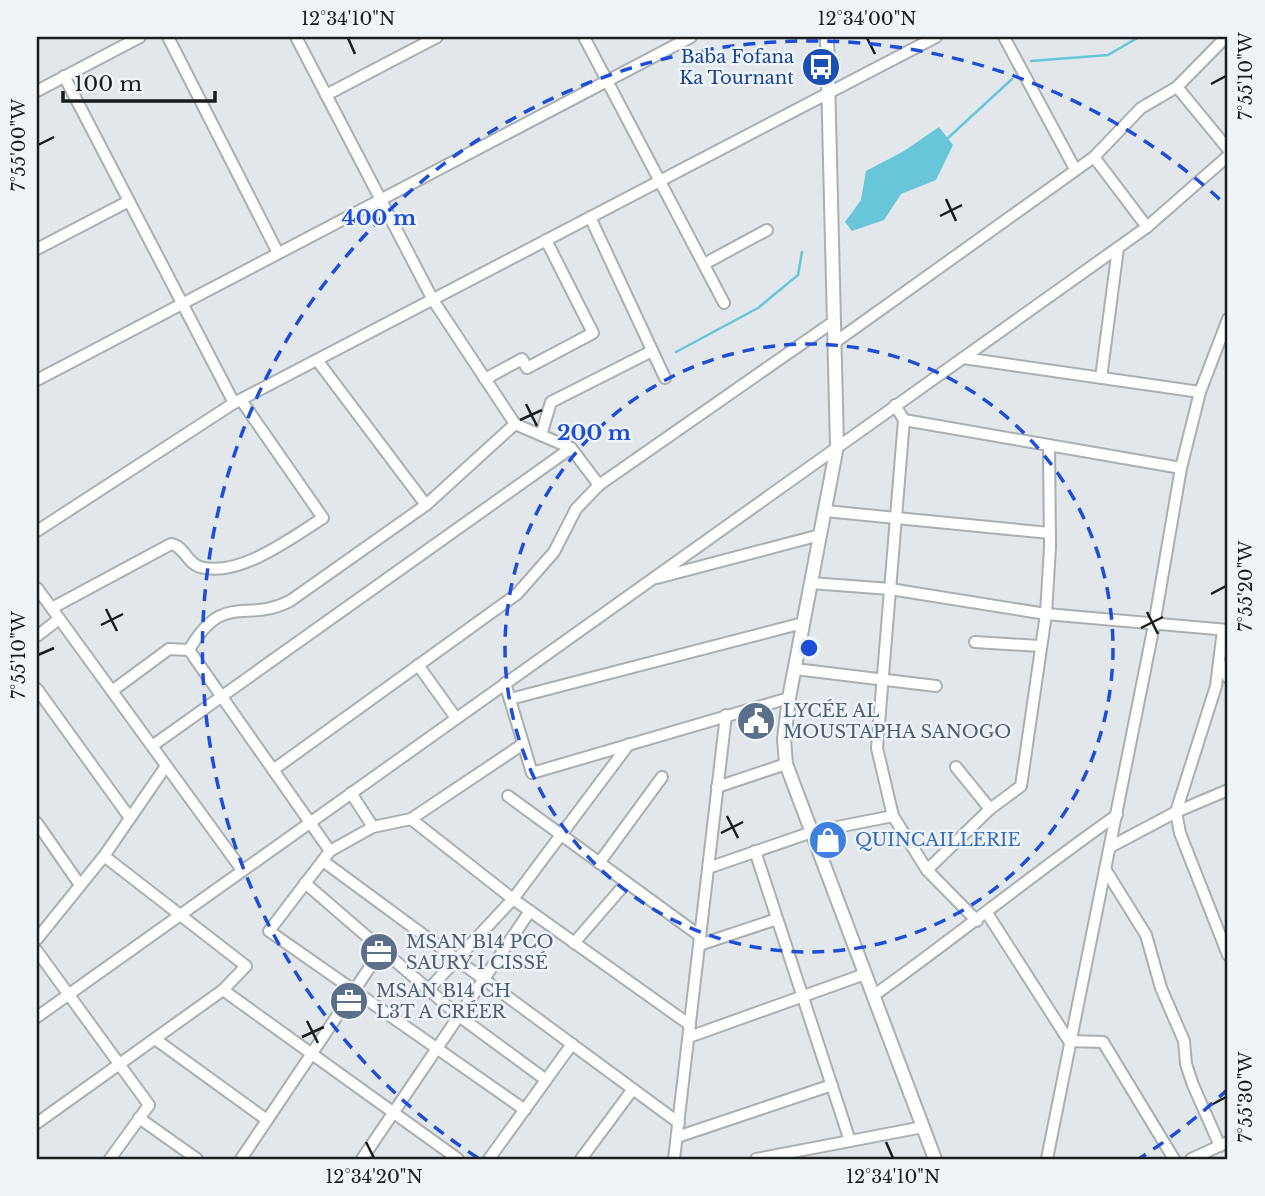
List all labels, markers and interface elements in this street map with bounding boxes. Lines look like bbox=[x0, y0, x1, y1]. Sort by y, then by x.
text: 12°34'10"N bbox=[301, 8, 395, 30]
text: 12°34'00"N bbox=[817, 8, 917, 30]
text: 7°55'10"W bbox=[1235, 31, 1257, 120]
place label: Baba Fofana Ka Tournant bbox=[679, 46, 794, 89]
bus stop icon: Baba Fofana Ka Tournant bbox=[800, 46, 842, 88]
scale bar bbox=[63, 60, 215, 104]
text: 100 m bbox=[74, 71, 142, 97]
text: 7°55'00"W bbox=[8, 98, 30, 191]
text: 400 m bbox=[342, 205, 416, 231]
text: 200 m bbox=[557, 420, 631, 446]
text: 7°55'20"W bbox=[1235, 540, 1257, 631]
text: 7°55'10"W bbox=[8, 610, 30, 699]
centre of rings bbox=[797, 636, 821, 660]
place label: LYCÉE AL MOUSTAPHA SANOGO bbox=[783, 699, 1011, 743]
public building icon: LYCÉE AL MOUSTAPHA SANOGO bbox=[735, 700, 777, 742]
shop icon: QUINCAILLERIE bbox=[807, 819, 849, 861]
place label: QUINCAILLERIE bbox=[855, 829, 1021, 851]
office icon: MSAN B14 PCO SAURY I CISSÉ bbox=[358, 931, 400, 973]
place label: MSAN B14 PCO SAURY I CISSÉ bbox=[406, 931, 554, 974]
office icon: MSAN B14 CH L3T A CRÉER bbox=[328, 980, 370, 1022]
place label: MSAN B14 CH L3T A CRÉER bbox=[376, 980, 511, 1023]
text: 7°55'30"W bbox=[1235, 1051, 1257, 1142]
text: 12°34'20"N bbox=[325, 1166, 423, 1188]
text: 12°34'10"N bbox=[846, 1166, 940, 1188]

